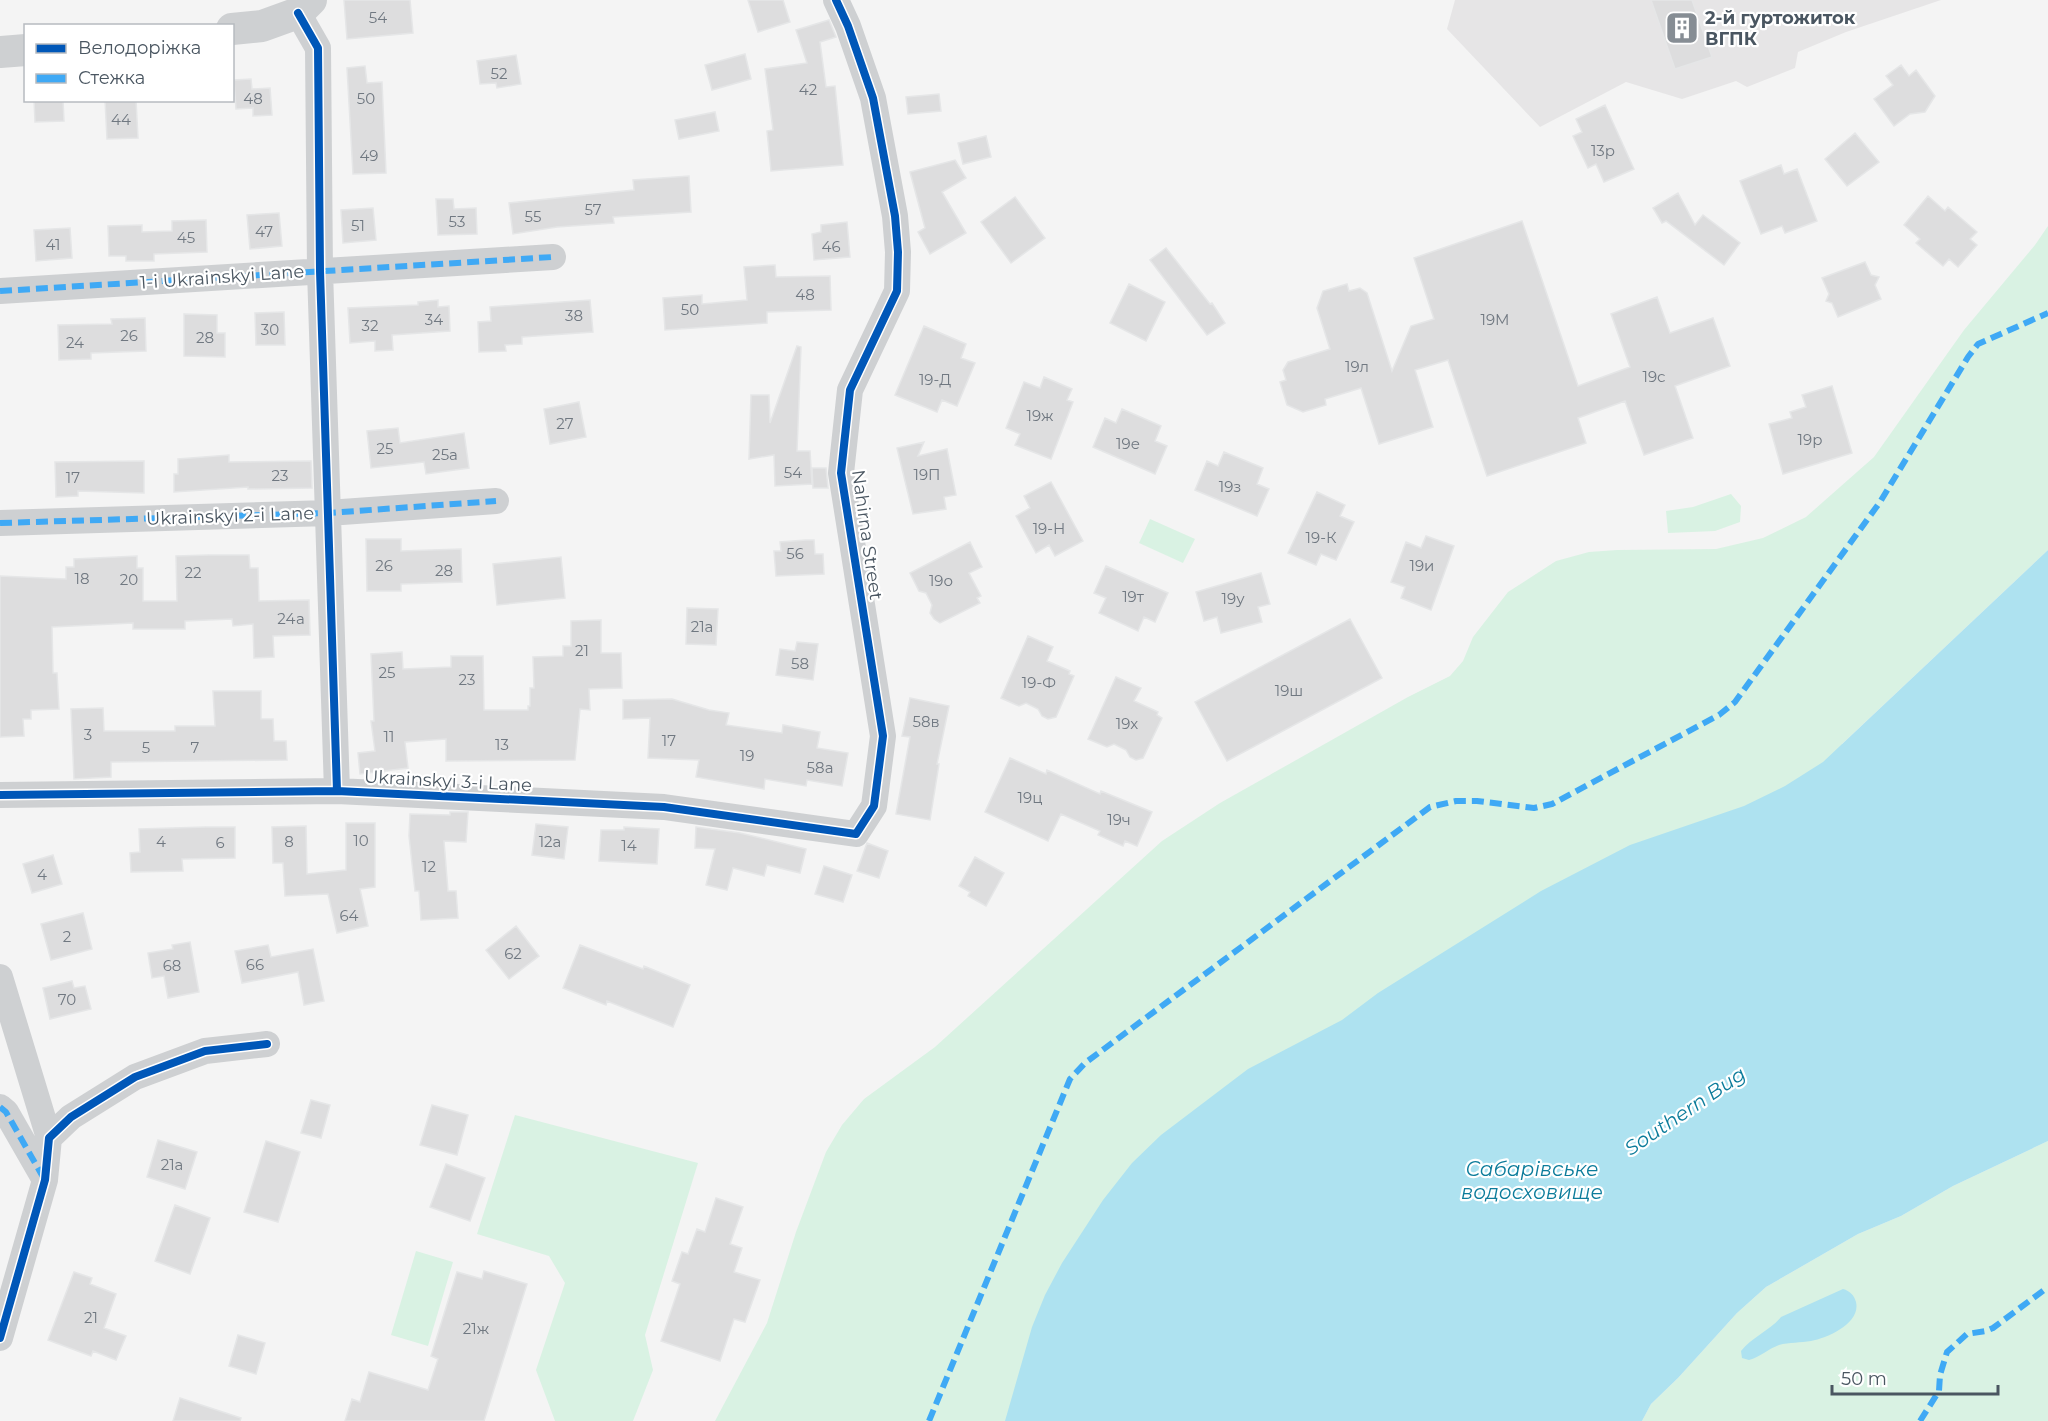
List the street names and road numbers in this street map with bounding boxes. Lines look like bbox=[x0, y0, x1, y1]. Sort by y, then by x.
street label: 1-i Ukrainskyi Lane bbox=[139, 260, 305, 294]
street label: Nahirna Street bbox=[847, 468, 887, 602]
street label: Ukrainskyi 2-i Lane bbox=[146, 502, 315, 530]
street label: Ukrainskyi 3-i Lane bbox=[363, 766, 533, 796]

